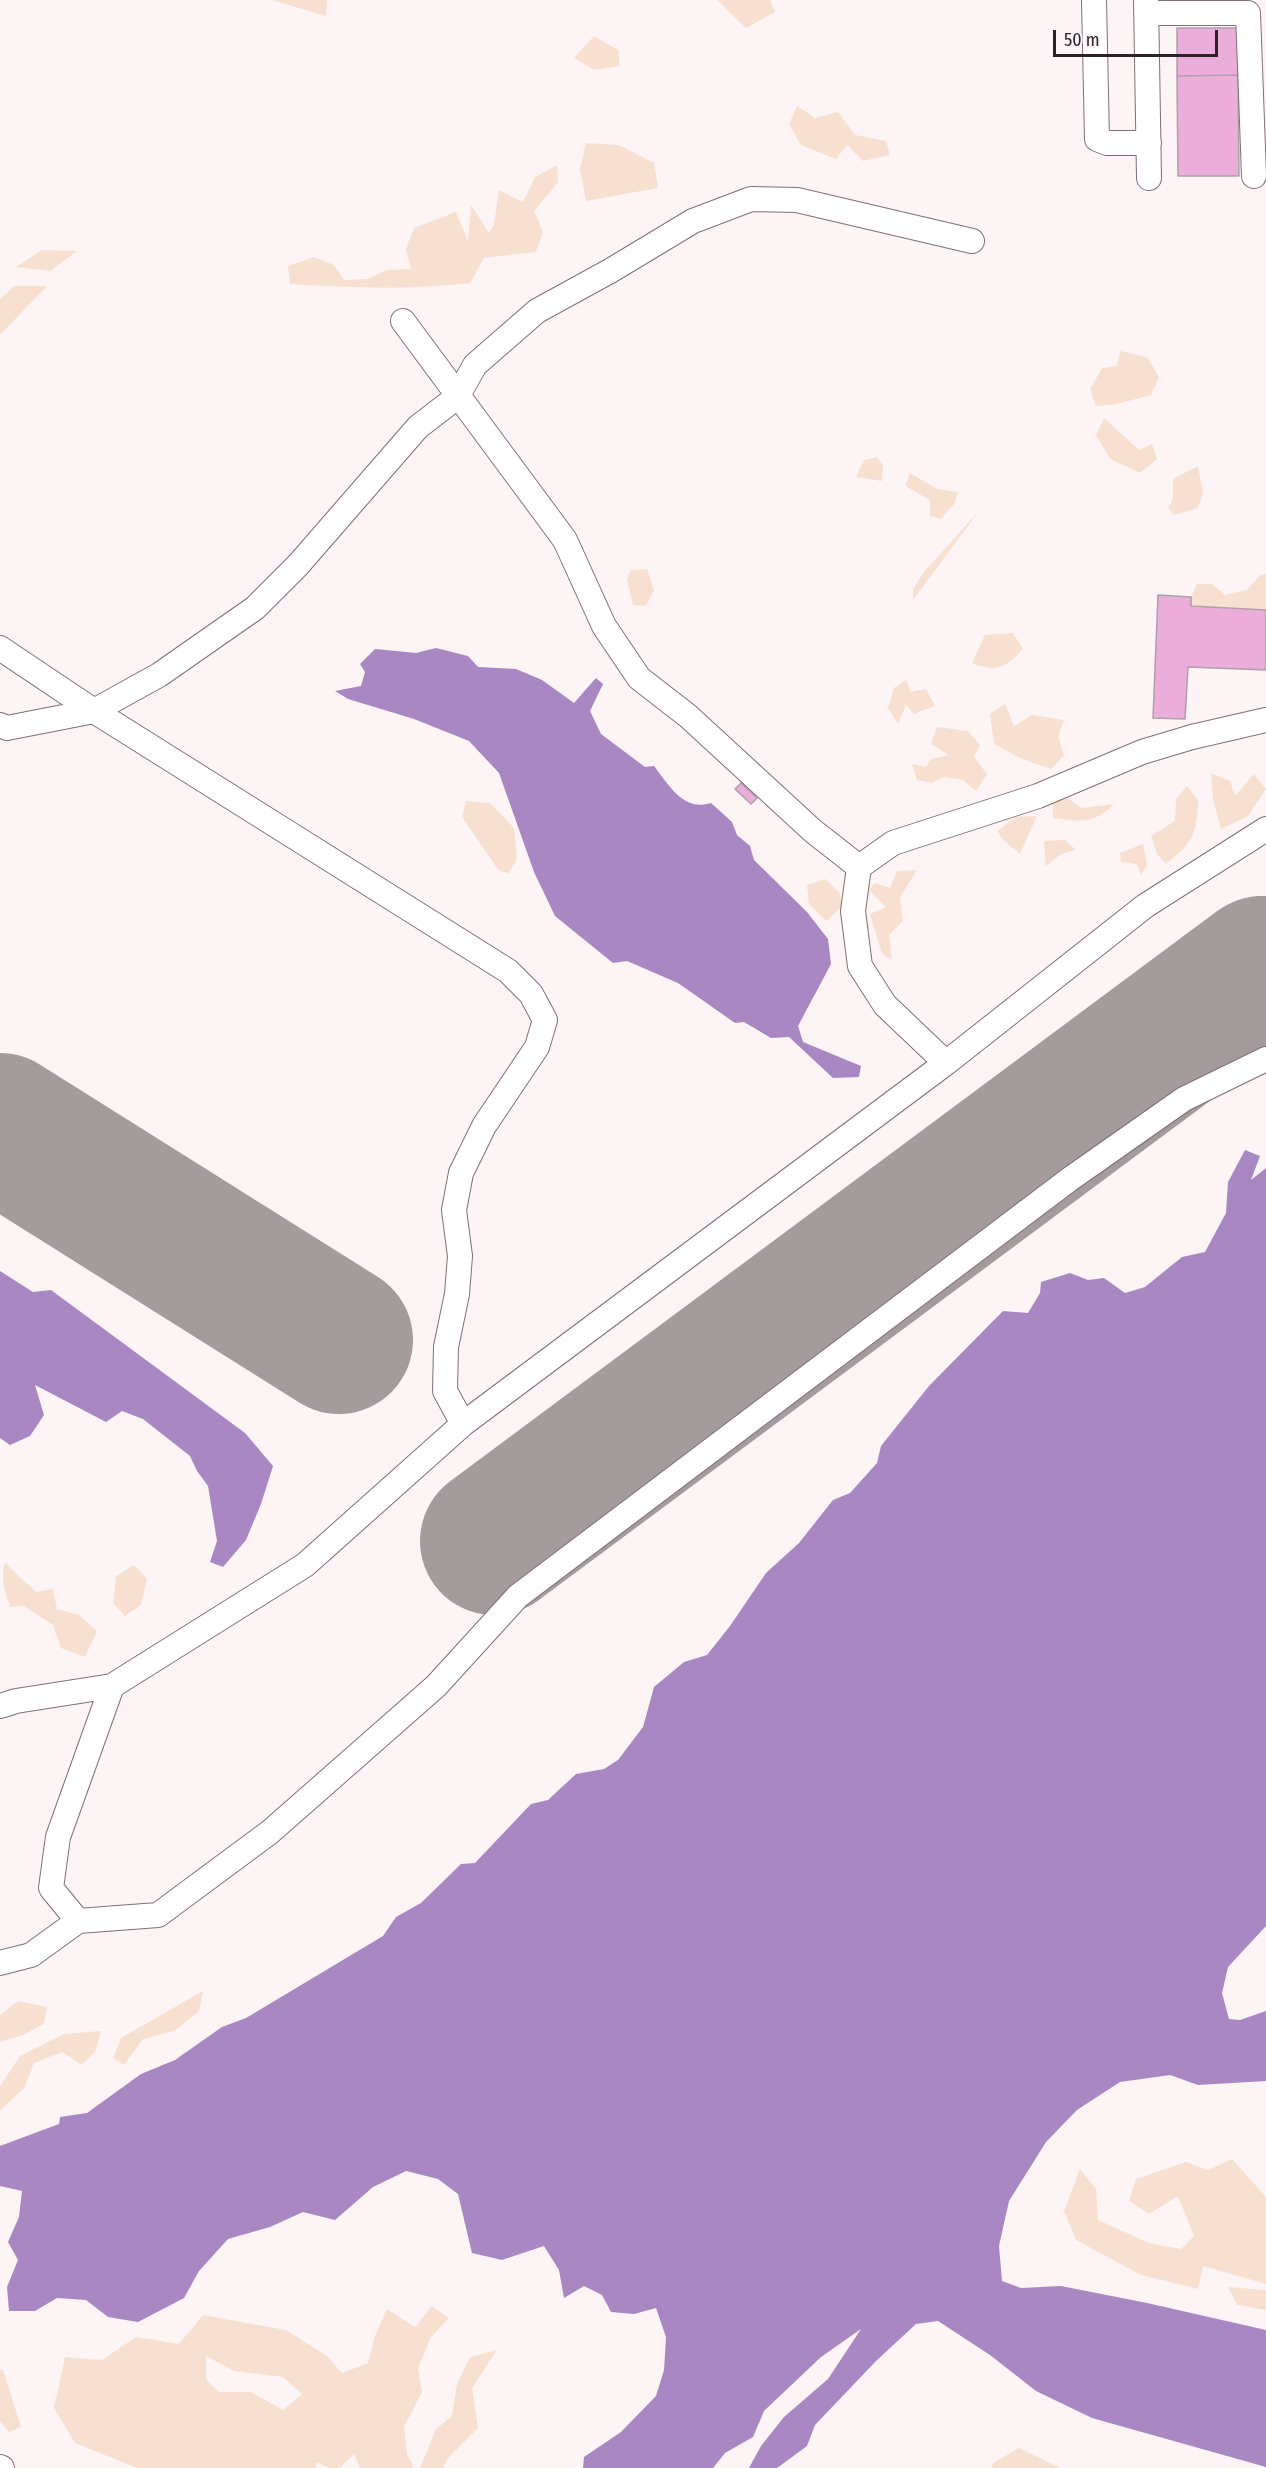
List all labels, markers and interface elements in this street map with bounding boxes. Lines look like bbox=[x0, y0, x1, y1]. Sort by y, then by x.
scale bar bbox=[1056, 18, 1221, 56]
text: 50 m bbox=[1064, 29, 1100, 51]

